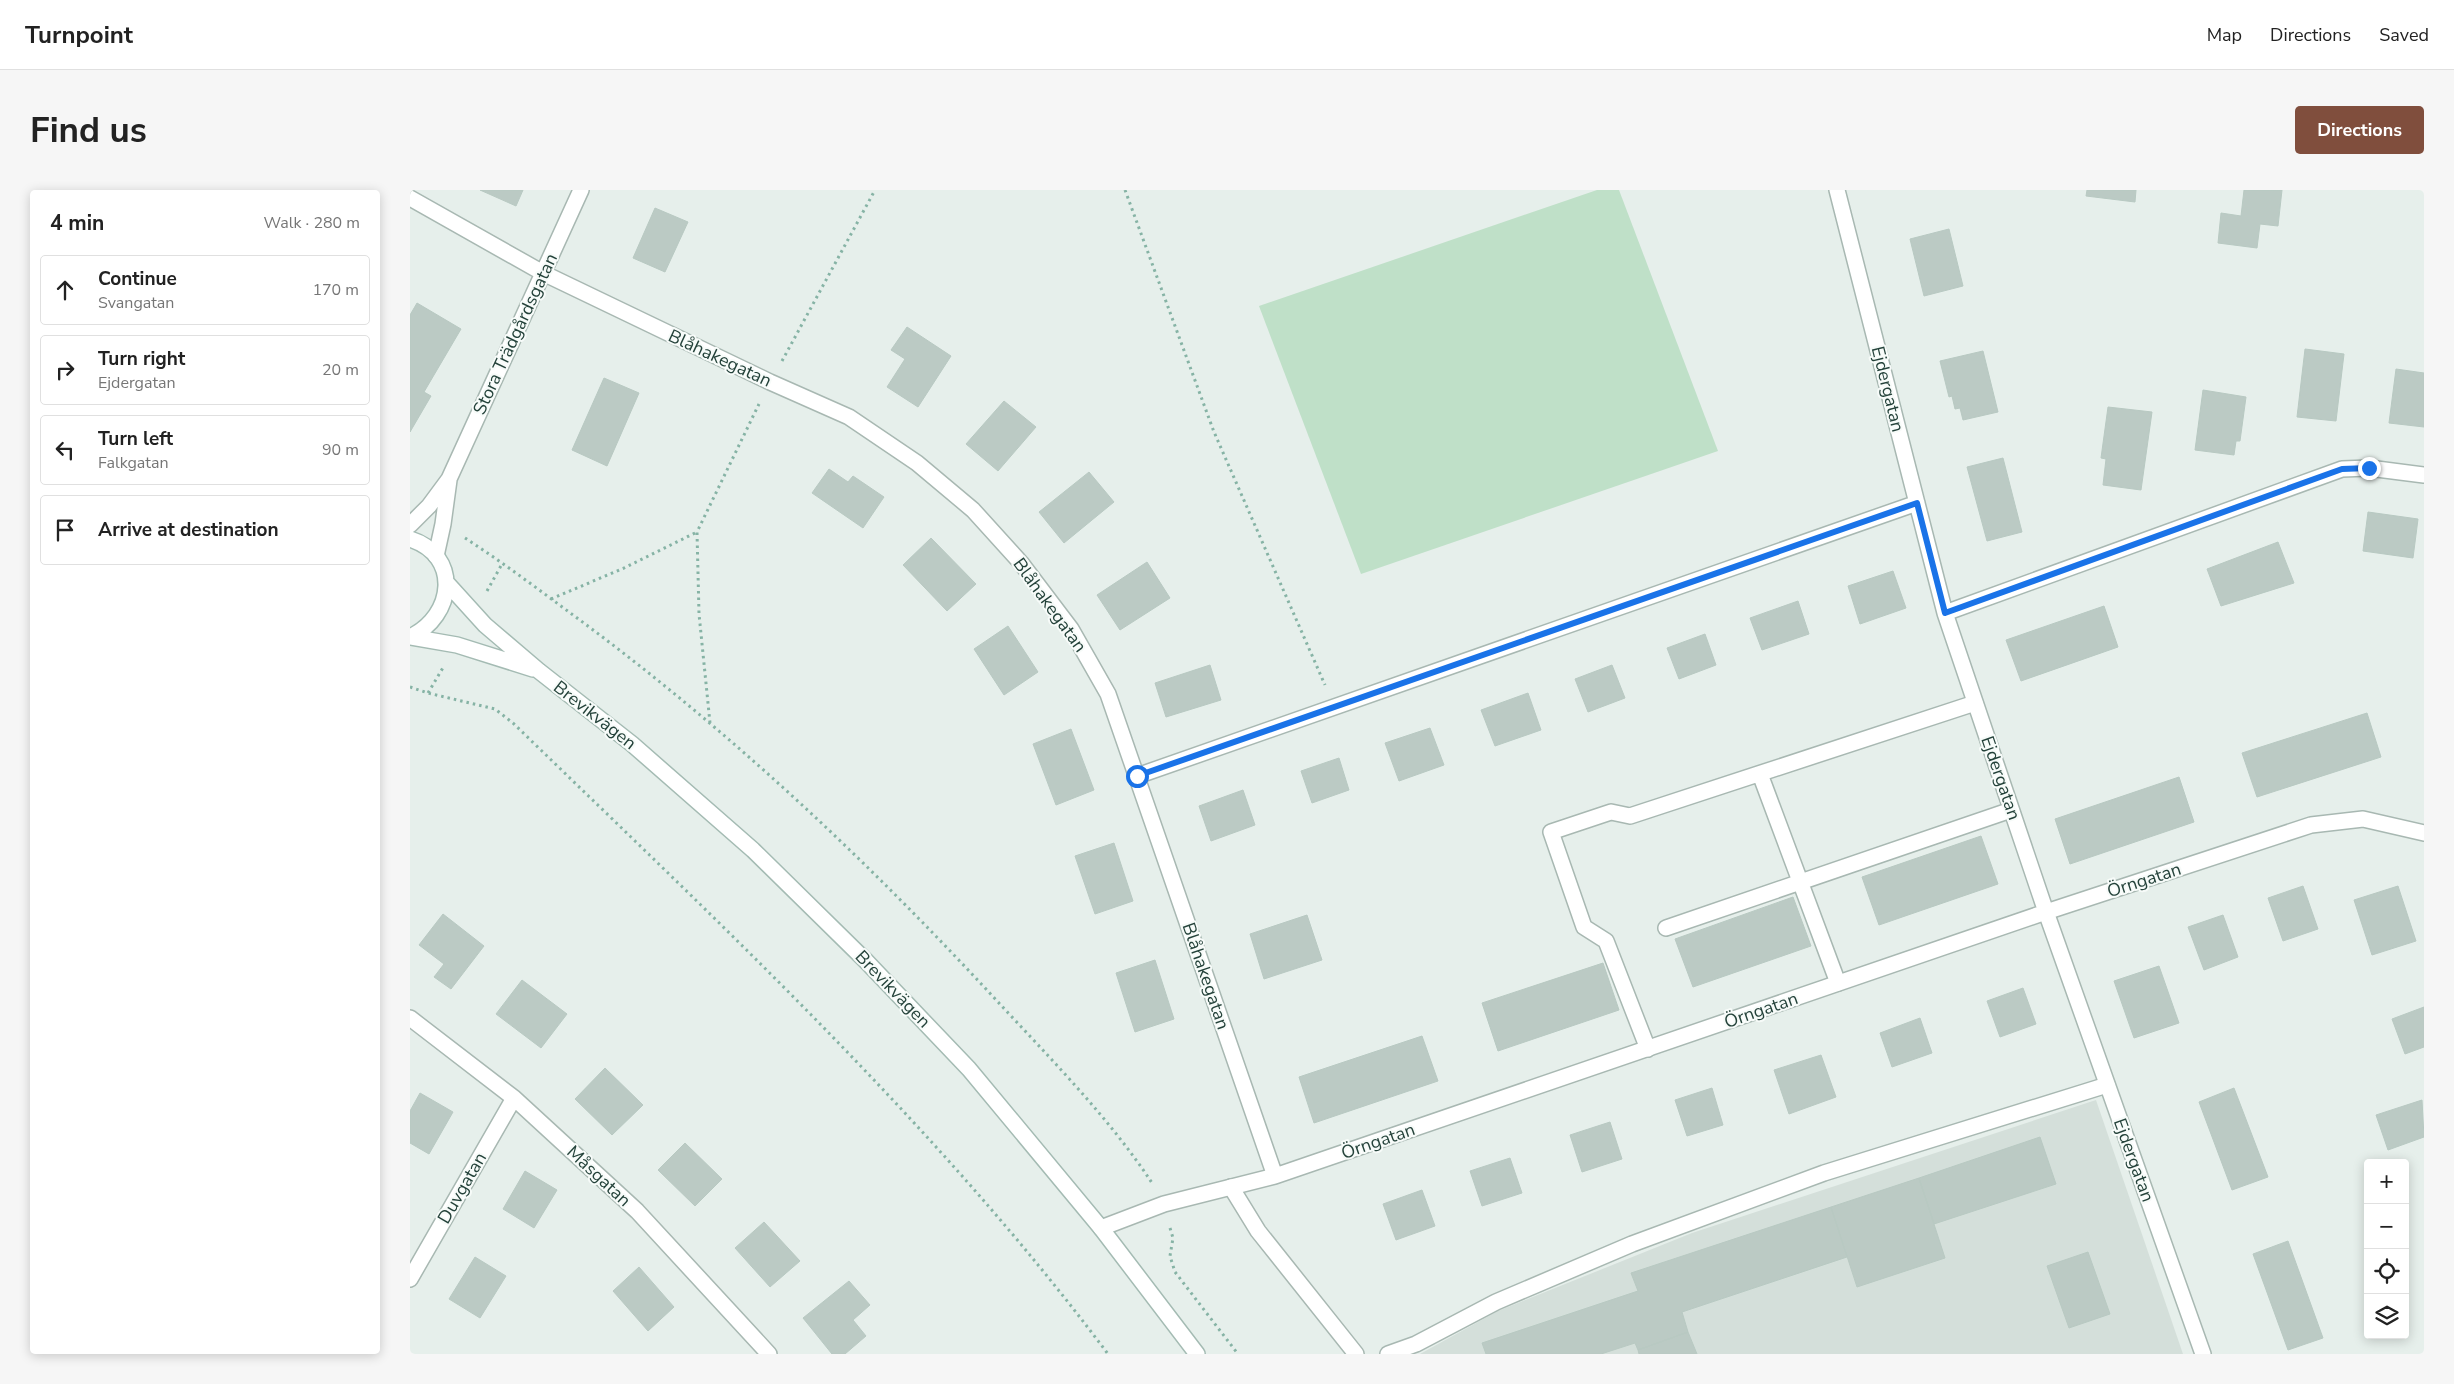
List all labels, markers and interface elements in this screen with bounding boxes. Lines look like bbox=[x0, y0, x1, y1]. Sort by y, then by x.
text: Turnpoint bbox=[25, 19, 133, 51]
text: Map bbox=[2207, 23, 2242, 47]
text: Directions bbox=[2270, 23, 2351, 47]
text: Saved bbox=[2379, 23, 2429, 47]
button: Directions bbox=[2295, 106, 2424, 154]
text: Find us bbox=[30, 107, 147, 154]
text: 4 min bbox=[50, 209, 104, 237]
text: Walk · 280 m bbox=[264, 212, 360, 234]
street label: Stora Trädgårdsgatan bbox=[467, 249, 563, 419]
text: Continue bbox=[98, 266, 177, 292]
icon: ahead bbox=[51, 276, 79, 304]
text: 170 m bbox=[312, 279, 359, 301]
text: Svangatan bbox=[98, 292, 174, 314]
street label: Blåhakegatan bbox=[664, 324, 776, 392]
street label: Ejdergatan bbox=[1866, 344, 1910, 434]
text: Turn right bbox=[98, 346, 185, 372]
icon: right bbox=[51, 356, 79, 384]
text: 20 m bbox=[322, 359, 359, 381]
text: Ejdergatan bbox=[98, 372, 176, 394]
text: Turn left bbox=[98, 426, 173, 452]
icon: left bbox=[51, 436, 79, 464]
text: 90 m bbox=[322, 439, 359, 461]
text: Falkgatan bbox=[98, 452, 169, 474]
route end bbox=[2358, 457, 2381, 480]
icon: arrive bbox=[51, 516, 79, 544]
text: Arrive at destination bbox=[98, 517, 279, 543]
street label: Blåhakegatan bbox=[1008, 553, 1092, 657]
street label: Brevikvägen bbox=[549, 675, 641, 755]
street label: Ejdergatan bbox=[1975, 733, 2027, 823]
route start bbox=[1126, 765, 1149, 788]
street label: Örngatan bbox=[2104, 857, 2184, 903]
street label: Blåhakegatan bbox=[1177, 919, 1235, 1033]
street label: Brevikvägen bbox=[850, 945, 936, 1033]
street label: Örngatan bbox=[1721, 986, 1801, 1034]
street label: Ejdergatan bbox=[2108, 1115, 2160, 1205]
street label: Örngatan bbox=[1338, 1117, 1418, 1165]
street label: Måsgatan bbox=[562, 1140, 636, 1212]
street label: Duvgatan bbox=[432, 1148, 492, 1228]
map controls bbox=[2364, 1159, 2409, 1339]
button: + bbox=[2364, 1159, 2409, 1204]
button: − bbox=[2364, 1204, 2409, 1249]
button: locate bbox=[2364, 1249, 2409, 1294]
button: layers bbox=[2364, 1294, 2409, 1339]

